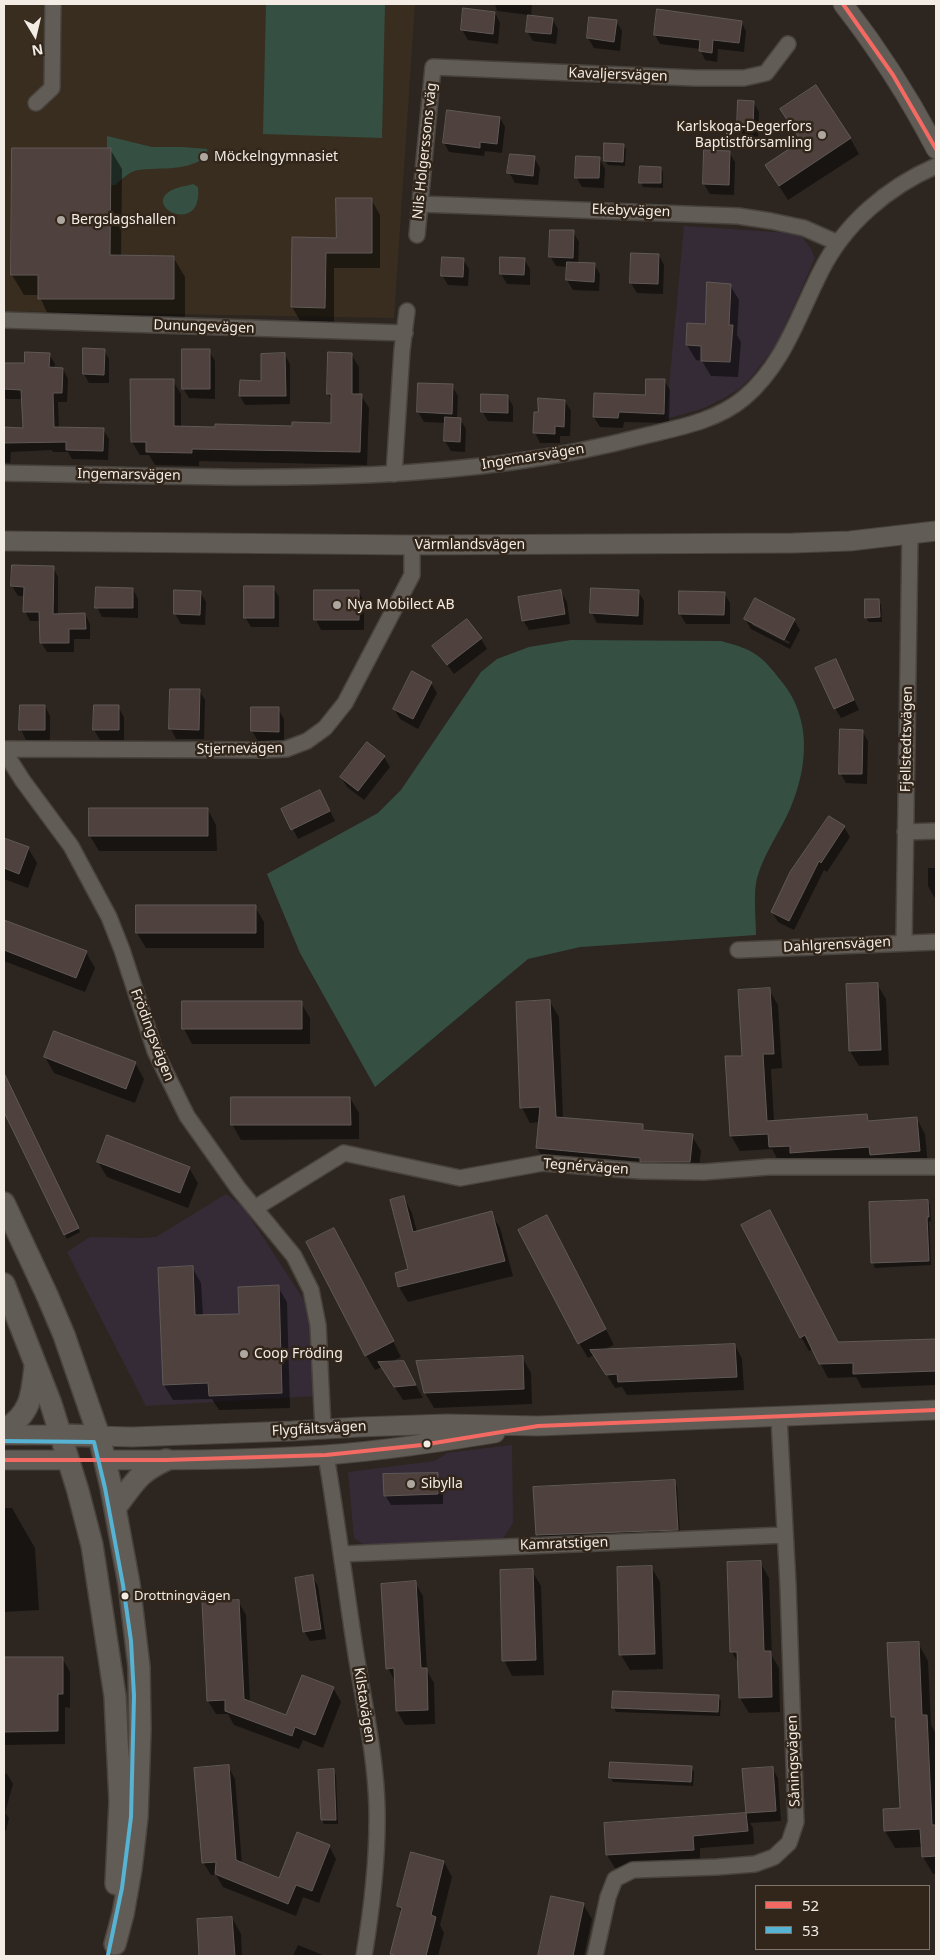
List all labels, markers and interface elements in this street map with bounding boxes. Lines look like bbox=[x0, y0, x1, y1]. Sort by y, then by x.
north arrow bbox=[10, 10, 60, 60]
text: N bbox=[30, 40, 45, 61]
street label: Kavaljersvägen bbox=[568, 65, 668, 85]
street label: Nils Holgerssons väg bbox=[409, 82, 441, 220]
place label: Karlskoga-Degerfors Baptistförsamling bbox=[676, 119, 812, 152]
marker: Karlskoga-Degerfors Baptistförsamling bbox=[816, 129, 828, 141]
place label: Möckelngymnasiet bbox=[214, 149, 338, 165]
marker: Möckelngymnasiet bbox=[198, 151, 210, 163]
street label: Ekebyvägen bbox=[591, 201, 671, 221]
place label: Bergslagshallen bbox=[71, 212, 176, 228]
marker: Bergslagshallen bbox=[55, 214, 67, 226]
street label: Dunungevägen bbox=[153, 317, 255, 337]
street label: Ingemarsvägen bbox=[481, 441, 585, 473]
street label: Ingemarsvägen bbox=[77, 466, 181, 484]
street label: Värmlandsvägen bbox=[415, 537, 525, 553]
place label: Nya Mobilect AB bbox=[347, 597, 455, 613]
marker: Nya Mobilect AB bbox=[331, 599, 343, 611]
street label: Fjellstedtsvägen bbox=[898, 686, 916, 792]
street label: Stjernevägen bbox=[197, 740, 283, 758]
street label: Dahlgrensvägen bbox=[783, 934, 891, 956]
street label: Frödingsvägen bbox=[127, 986, 177, 1084]
street label: Tegnérvägen bbox=[543, 1156, 629, 1178]
place label: Coop Fröding bbox=[254, 1346, 343, 1362]
marker: Coop Fröding bbox=[238, 1348, 250, 1360]
street label: Flygfältsvägen bbox=[271, 1418, 367, 1440]
unlabelled marker bbox=[422, 1439, 432, 1449]
place label: Sibylla bbox=[421, 1476, 463, 1492]
marker: Sibylla bbox=[405, 1478, 417, 1490]
street label: Kamratstigen bbox=[519, 1534, 609, 1554]
place label: Drottningvägen bbox=[134, 1588, 231, 1604]
marker: Drottningvägen bbox=[120, 1591, 130, 1601]
street label: Kilstavägen bbox=[350, 1666, 378, 1744]
street label: Såningsvägen bbox=[784, 1715, 804, 1807]
legend bbox=[755, 1885, 930, 1950]
text: 52 bbox=[802, 1895, 819, 1915]
text: 53 bbox=[802, 1920, 819, 1940]

